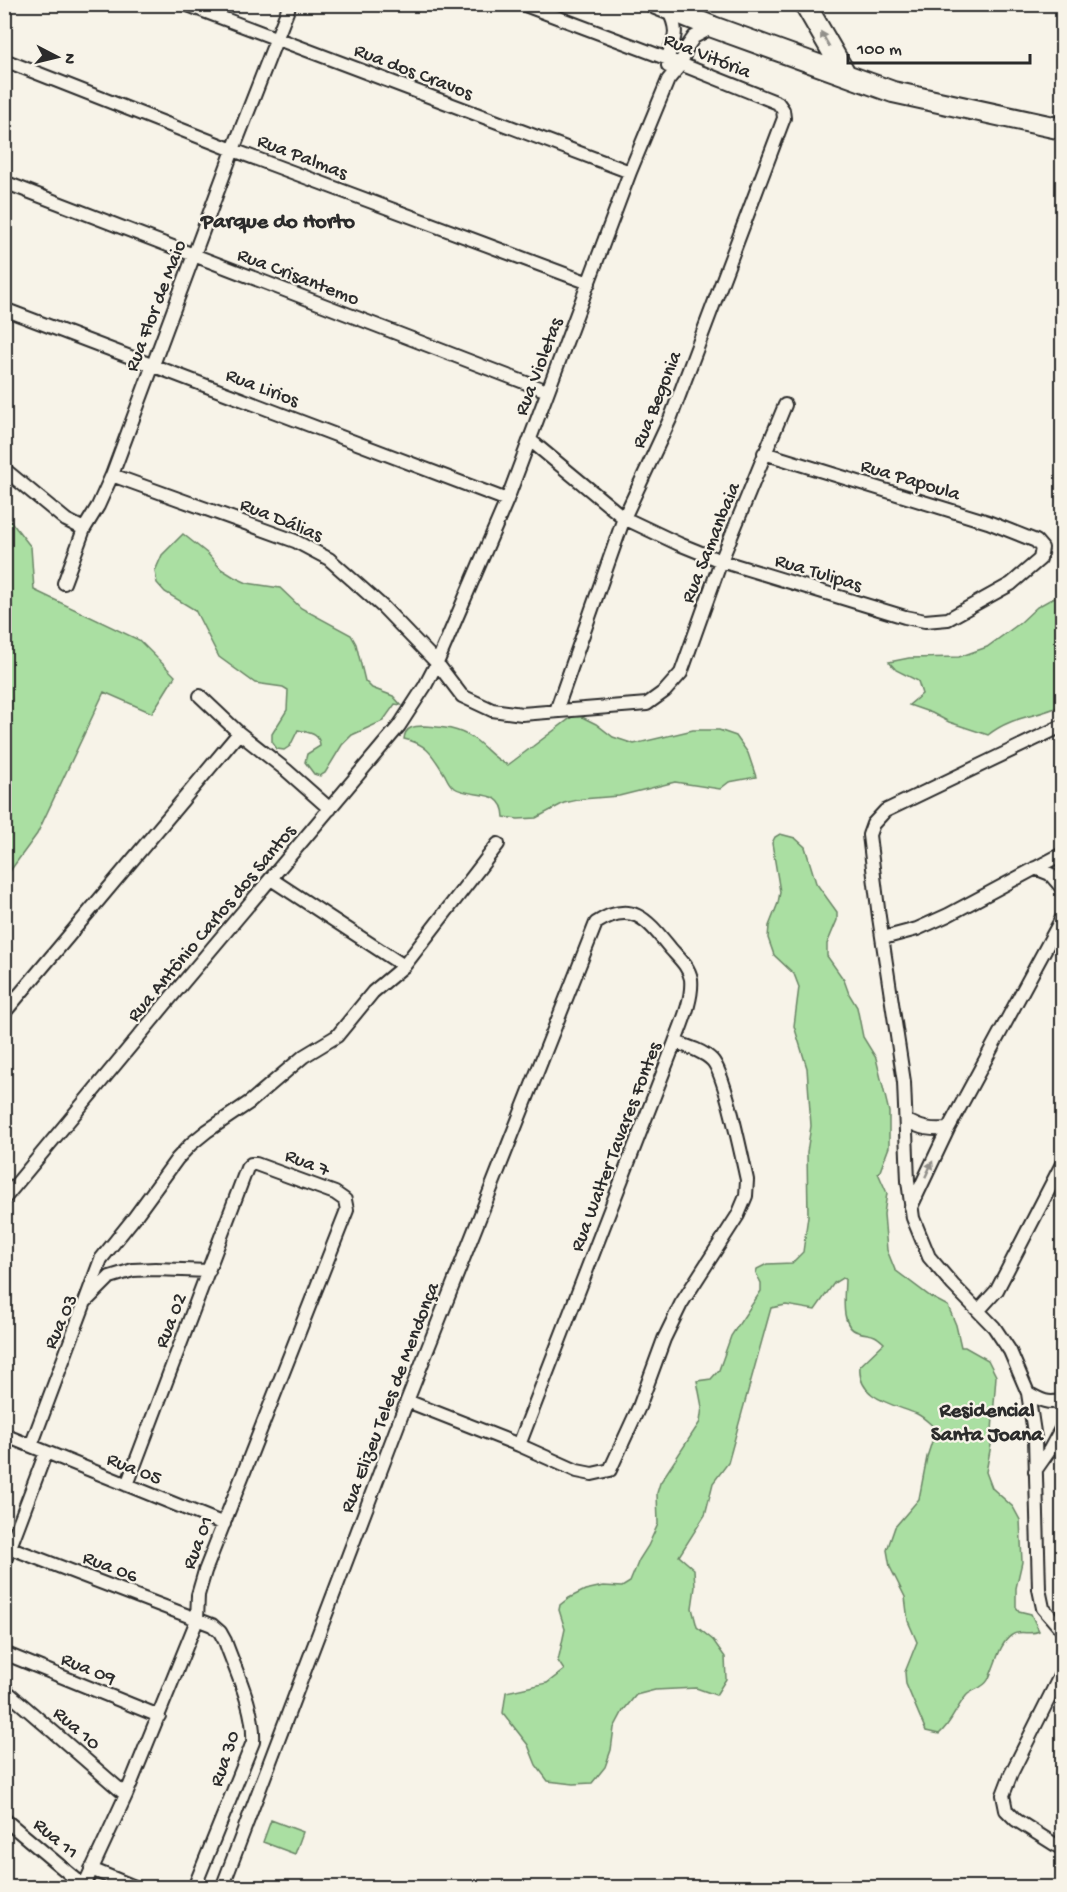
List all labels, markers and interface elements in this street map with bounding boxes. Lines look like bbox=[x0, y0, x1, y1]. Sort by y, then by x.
north arrow bbox=[27, 27, 87, 87]
scale bar bbox=[848, 27, 1030, 65]
street label: Rua Vitória bbox=[660, 29, 755, 86]
one-way arrow bbox=[821, 31, 831, 48]
street label: Rua dos Cravos bbox=[350, 40, 476, 107]
text: 100 m bbox=[856, 40, 902, 61]
text: N bbox=[58, 52, 78, 65]
street label: Rua Palmas bbox=[253, 131, 351, 186]
district label: Parque do Horto bbox=[200, 210, 356, 236]
street label: Rua Flor de Maio bbox=[122, 237, 193, 375]
street label: Rua Crisantemo bbox=[233, 244, 362, 312]
street label: Rua Violetas bbox=[511, 315, 570, 419]
street label: Rua Begonia bbox=[628, 347, 689, 452]
street label: Rua Lirios bbox=[222, 365, 302, 414]
street label: Rua Papoula bbox=[857, 455, 963, 508]
street label: Rua Samanbaia bbox=[678, 479, 747, 607]
street label: Rua Dálias bbox=[236, 494, 326, 548]
street label: Rua Tulipas bbox=[772, 550, 865, 599]
street label: Rua Antônio Carlos dos Santos bbox=[123, 820, 302, 1028]
street label: Rua Walter Tavares Fontes bbox=[567, 1039, 668, 1255]
street label: Rua 7 bbox=[281, 1145, 333, 1183]
one-way arrow bbox=[925, 1160, 934, 1177]
street label: Rua Elizeu Teles de Mendonça bbox=[337, 1279, 446, 1517]
street label: Rua 02 bbox=[151, 1290, 193, 1352]
street label: Rua 03 bbox=[40, 1292, 84, 1353]
district label: Residencial Santa Joana bbox=[931, 1400, 1044, 1449]
street label: Rua 05 bbox=[103, 1449, 165, 1492]
street label: Rua 01 bbox=[179, 1513, 220, 1573]
street label: Rua 06 bbox=[79, 1547, 141, 1590]
street label: Rua 09 bbox=[57, 1649, 118, 1692]
street label: Rua 10 bbox=[47, 1703, 104, 1756]
street label: Rua 30 bbox=[206, 1728, 247, 1790]
street label: Rua 11 bbox=[27, 1814, 82, 1865]

